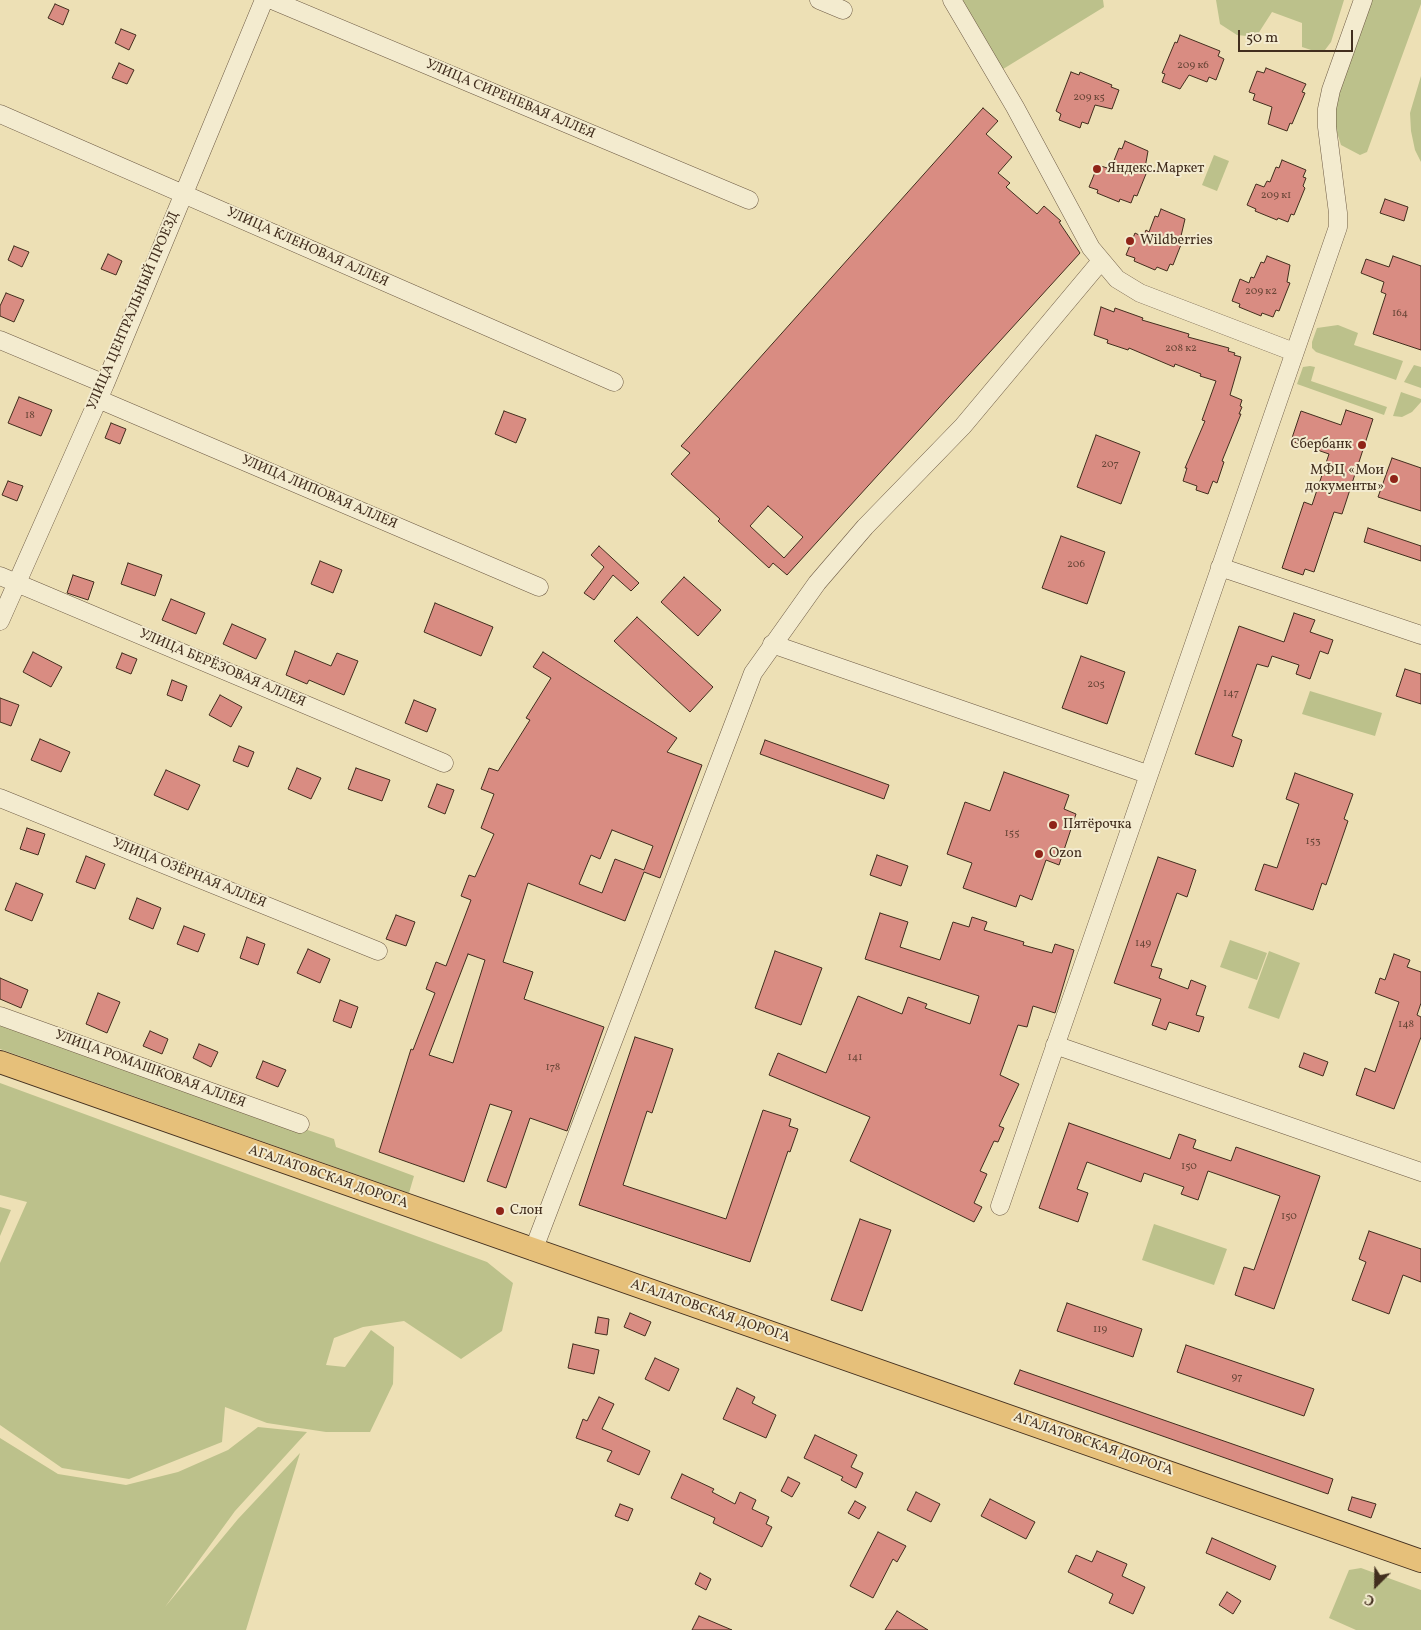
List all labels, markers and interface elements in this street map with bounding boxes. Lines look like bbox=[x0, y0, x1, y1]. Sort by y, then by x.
scale bar bbox=[1241, 20, 1356, 52]
text: 50 m bbox=[1246, 28, 1278, 49]
street label: УЛИЦА СИРЕНЕВАЯ АЛЛЕЯ bbox=[423, 57, 597, 143]
house number: 209 к6 bbox=[1177, 59, 1209, 73]
house number: 209 к5 bbox=[1073, 91, 1105, 105]
place label: Яндекс.Маркет bbox=[1107, 161, 1204, 177]
marker: Яндекс.Маркет bbox=[1091, 163, 1103, 175]
house number: 209 к1 bbox=[1261, 189, 1291, 203]
street label: УЛИЦА КЛЕНОВАЯ АЛЛЕЯ bbox=[223, 205, 391, 291]
street label: УЛИЦА ЦЕНТРАЛЬНЫЙ ПРОЕЗД bbox=[84, 209, 184, 413]
place label: Wildberries bbox=[1140, 233, 1213, 249]
marker: Wildberries bbox=[1124, 235, 1136, 247]
house number: 209 к2 bbox=[1245, 285, 1277, 299]
house number: 164 bbox=[1392, 307, 1408, 321]
house number: 208 к2 bbox=[1165, 342, 1197, 356]
house number: 18 bbox=[25, 409, 35, 423]
place label: Сбербанк bbox=[1290, 437, 1352, 453]
marker: Сбербанк bbox=[1356, 439, 1368, 451]
street label: УЛИЦА ЛИПОВАЯ АЛЛЕЯ bbox=[238, 452, 400, 534]
house number: 207 bbox=[1101, 458, 1119, 472]
place label: МФЦ «Мои документы» bbox=[1305, 463, 1384, 496]
marker: МФЦ «Мои документы» bbox=[1388, 473, 1400, 485]
house number: 206 bbox=[1067, 558, 1085, 572]
street label: УЛИЦА БЕРЁЗОВАЯ АЛЛЕЯ bbox=[136, 626, 308, 712]
house number: 205 bbox=[1087, 678, 1105, 692]
house number: 147 bbox=[1223, 687, 1239, 701]
place label: Пятёрочка bbox=[1063, 817, 1132, 833]
marker: Пятёрочка bbox=[1047, 819, 1059, 831]
house number: 155 bbox=[1005, 827, 1019, 841]
street label: УЛИЦА ОЗЁРНАЯ АЛЛЕЯ bbox=[110, 835, 268, 913]
house number: 153 bbox=[1305, 835, 1321, 849]
place label: Ozon bbox=[1049, 846, 1082, 862]
marker: Ozon bbox=[1033, 848, 1045, 860]
house number: 149 bbox=[1135, 937, 1151, 951]
house number: 148 bbox=[1398, 1018, 1414, 1032]
street label: УЛИЦА РОМАШКОВАЯ АЛЛЕЯ bbox=[52, 1028, 248, 1112]
house number: 141 bbox=[847, 1051, 863, 1065]
house number: 178 bbox=[546, 1061, 560, 1075]
street label: АГАЛАТОВСКАЯ ДОРОГА bbox=[246, 1143, 410, 1213]
house number: 150 bbox=[1181, 1160, 1197, 1174]
place label: Слон bbox=[510, 1203, 543, 1219]
marker: Слон bbox=[494, 1205, 506, 1217]
house number: 150 bbox=[1281, 1210, 1297, 1224]
street label: АГАЛАТОВСКАЯ ДОРОГА bbox=[628, 1277, 792, 1347]
house number: 119 bbox=[1093, 1323, 1107, 1337]
house number: 97 bbox=[1231, 1371, 1243, 1385]
street label: АГАЛАТОВСКАЯ ДОРОГА bbox=[1011, 1410, 1175, 1480]
north arrow bbox=[1351, 1560, 1401, 1610]
text: С bbox=[1362, 1589, 1378, 1610]

